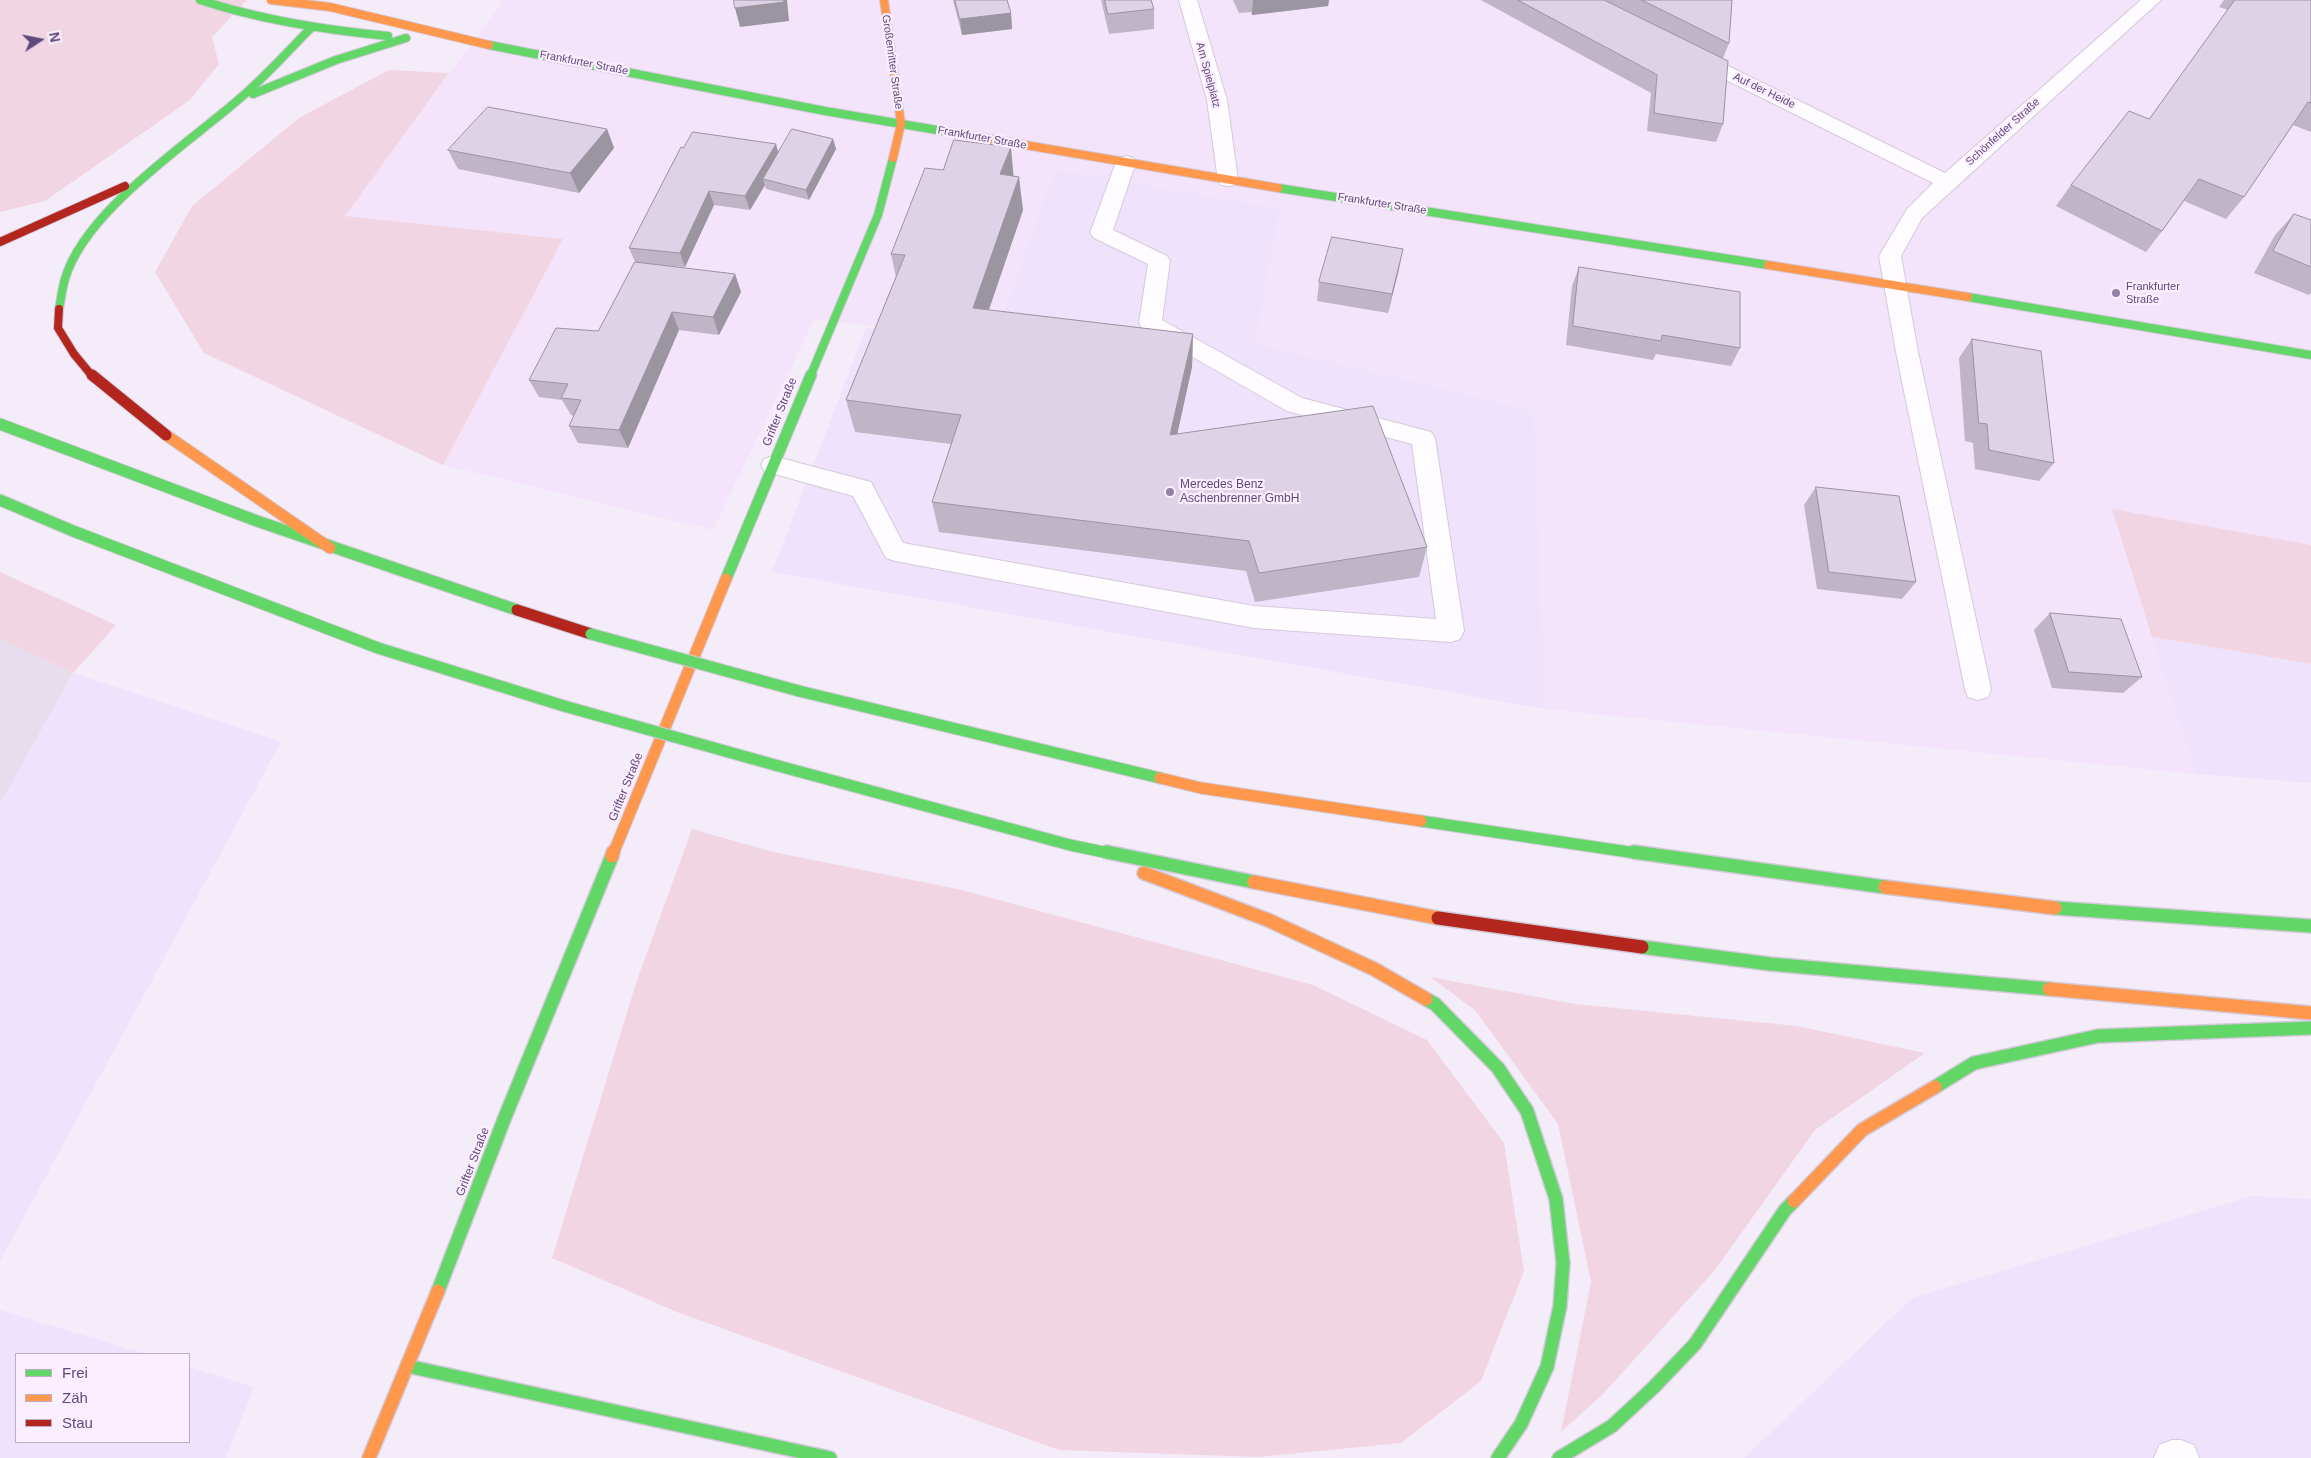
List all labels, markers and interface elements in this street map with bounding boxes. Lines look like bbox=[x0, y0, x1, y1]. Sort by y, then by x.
street label: Großenritter Straße bbox=[879, 14, 905, 110]
north arrow bbox=[15, 15, 65, 65]
text: N bbox=[46, 31, 64, 44]
street label: Am Spielplatz bbox=[1193, 41, 1223, 109]
street label: Frankfurter Straße bbox=[539, 48, 629, 78]
street label: Auf der Heide bbox=[1731, 70, 1797, 112]
street label: Schönfelder Straße bbox=[1963, 95, 2043, 169]
street label: Frankfurter Straße bbox=[937, 124, 1027, 152]
street label: Frankfurter Straße bbox=[1337, 190, 1427, 218]
place label: Frankfurter Straße bbox=[2126, 280, 2180, 306]
marker: Frankfurter Straße bbox=[2110, 287, 2122, 299]
street label: Grifter Straße bbox=[760, 376, 800, 448]
place label: Mercedes Benz Aschenbrenner GmbH bbox=[1180, 478, 1299, 506]
marker: Mercedes Benz Aschenbrenner GmbH bbox=[1164, 486, 1176, 498]
street label: Grifter Straße bbox=[606, 751, 646, 823]
street label: Grifter Straße bbox=[453, 1125, 493, 1199]
legend bbox=[15, 1353, 190, 1443]
text: Frei bbox=[62, 1364, 88, 1381]
text: Zäh bbox=[62, 1389, 88, 1406]
text: Stau bbox=[62, 1414, 93, 1431]

